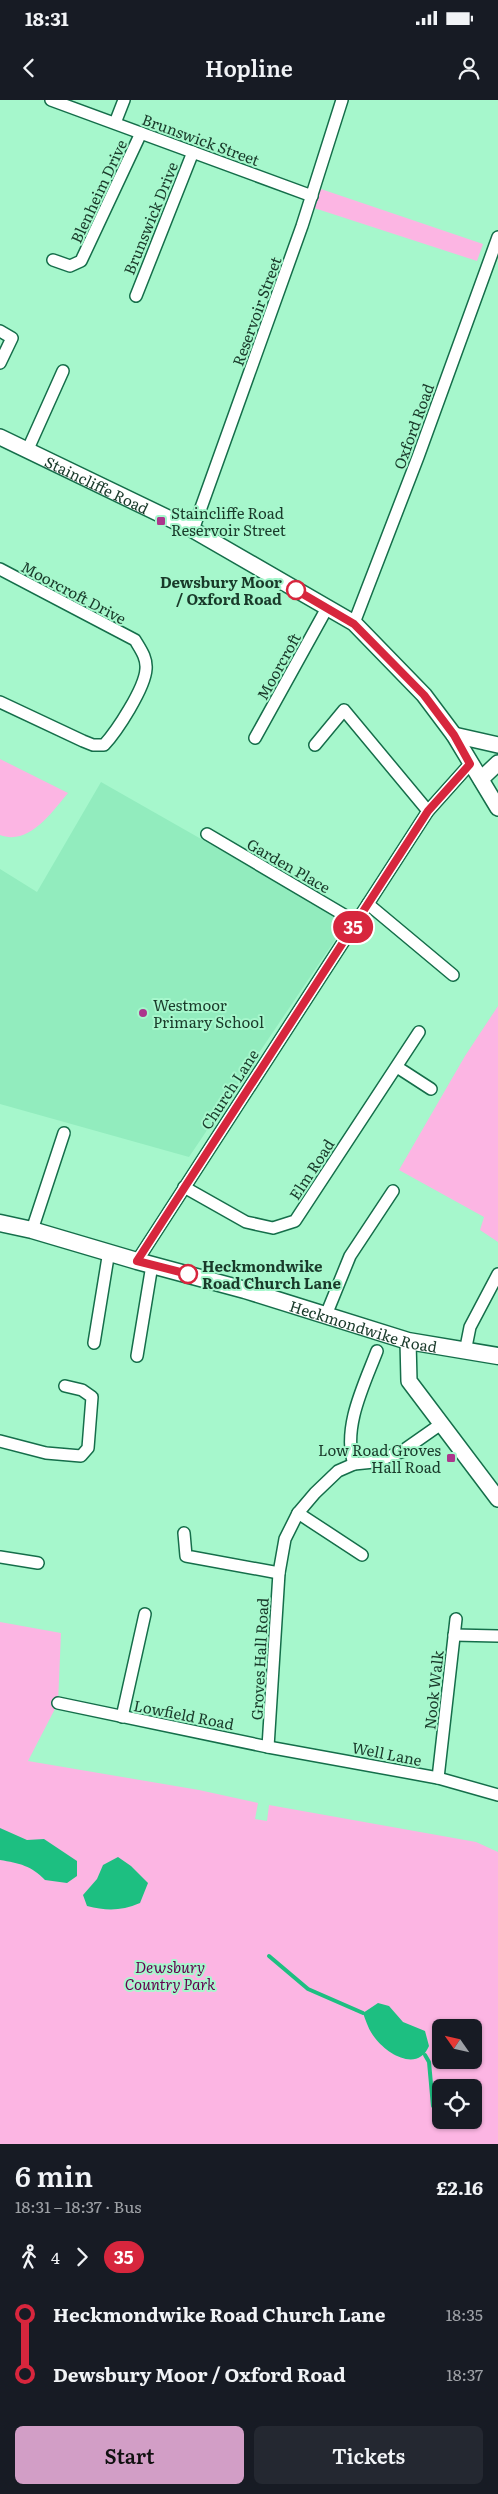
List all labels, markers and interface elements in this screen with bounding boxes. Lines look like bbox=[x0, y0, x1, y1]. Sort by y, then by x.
text: 18:31 bbox=[25, 4, 69, 32]
text: Hopline bbox=[205, 51, 293, 84]
icon: back bbox=[15, 54, 43, 82]
icon: person bbox=[455, 54, 483, 82]
street label: Brunswick Street bbox=[139, 107, 263, 171]
street label: Blenheim Drive bbox=[64, 135, 132, 247]
street label: Brunswick Drive bbox=[117, 158, 183, 278]
street label: Reservoir Street bbox=[226, 253, 286, 369]
street label: Oxford Road bbox=[387, 380, 439, 472]
street label: Staincliffe Road bbox=[41, 449, 153, 519]
place label: Staincliffe Road Reservoir Street bbox=[171, 501, 286, 541]
marker: Staincliffe Road Reservoir Street bbox=[155, 515, 167, 527]
street label: Moorcroft Drive bbox=[17, 555, 131, 629]
place label: Dewsbury Moor / Oxford Road bbox=[160, 570, 282, 610]
marker: Dewsbury Moor / Oxford Road bbox=[286, 580, 306, 600]
street label: Moorcroft bbox=[250, 628, 306, 704]
street label: Garden Place bbox=[243, 832, 335, 898]
line badge: 35 bbox=[330, 911, 376, 943]
text: 35 bbox=[343, 913, 363, 940]
place label: Westmoor Primary School bbox=[153, 993, 264, 1033]
marker: Westmoor Primary School bbox=[137, 1007, 149, 1019]
street label: Church Lane bbox=[194, 1044, 264, 1134]
street label: Elm Road bbox=[283, 1134, 339, 1204]
place label: Heckmondwike Road Church Lane bbox=[202, 1254, 341, 1294]
marker: Heckmondwike Road Church Lane bbox=[178, 1264, 198, 1284]
street label: Heckmondwike Road bbox=[287, 1293, 439, 1357]
place label: Low Road Groves Hall Road bbox=[318, 1438, 441, 1478]
marker: Low Road Groves Hall Road bbox=[445, 1452, 457, 1464]
street label: Groves Hall Road bbox=[244, 1597, 274, 1721]
street label: Nook Walk bbox=[417, 1648, 449, 1731]
street label: Lowfield Road bbox=[132, 1693, 236, 1735]
street label: Well Lane bbox=[350, 1735, 424, 1771]
park label: Dewsbury Country Park bbox=[125, 1955, 216, 1995]
north arrow bbox=[432, 2019, 482, 2069]
map controls bbox=[432, 2019, 482, 2129]
button: locate bbox=[432, 2079, 482, 2129]
text: 6 min bbox=[15, 2154, 93, 2196]
text: £2.16 bbox=[436, 2173, 483, 2201]
text: 18:31 – 18:37 · Bus bbox=[15, 2194, 142, 2218]
icon: walk bbox=[15, 2243, 43, 2271]
icon: forward bbox=[68, 2243, 96, 2271]
text: 35 bbox=[114, 2243, 134, 2270]
text: 4 bbox=[51, 2245, 60, 2269]
text: Heckmondwike Road Church Lane bbox=[53, 2300, 385, 2328]
text: 18:35 bbox=[446, 2302, 483, 2326]
text: Dewsbury Moor / Oxford Road bbox=[53, 2360, 346, 2388]
text: 18:37 bbox=[446, 2362, 483, 2386]
button: Start bbox=[15, 2426, 244, 2484]
button: Tickets bbox=[254, 2426, 483, 2484]

